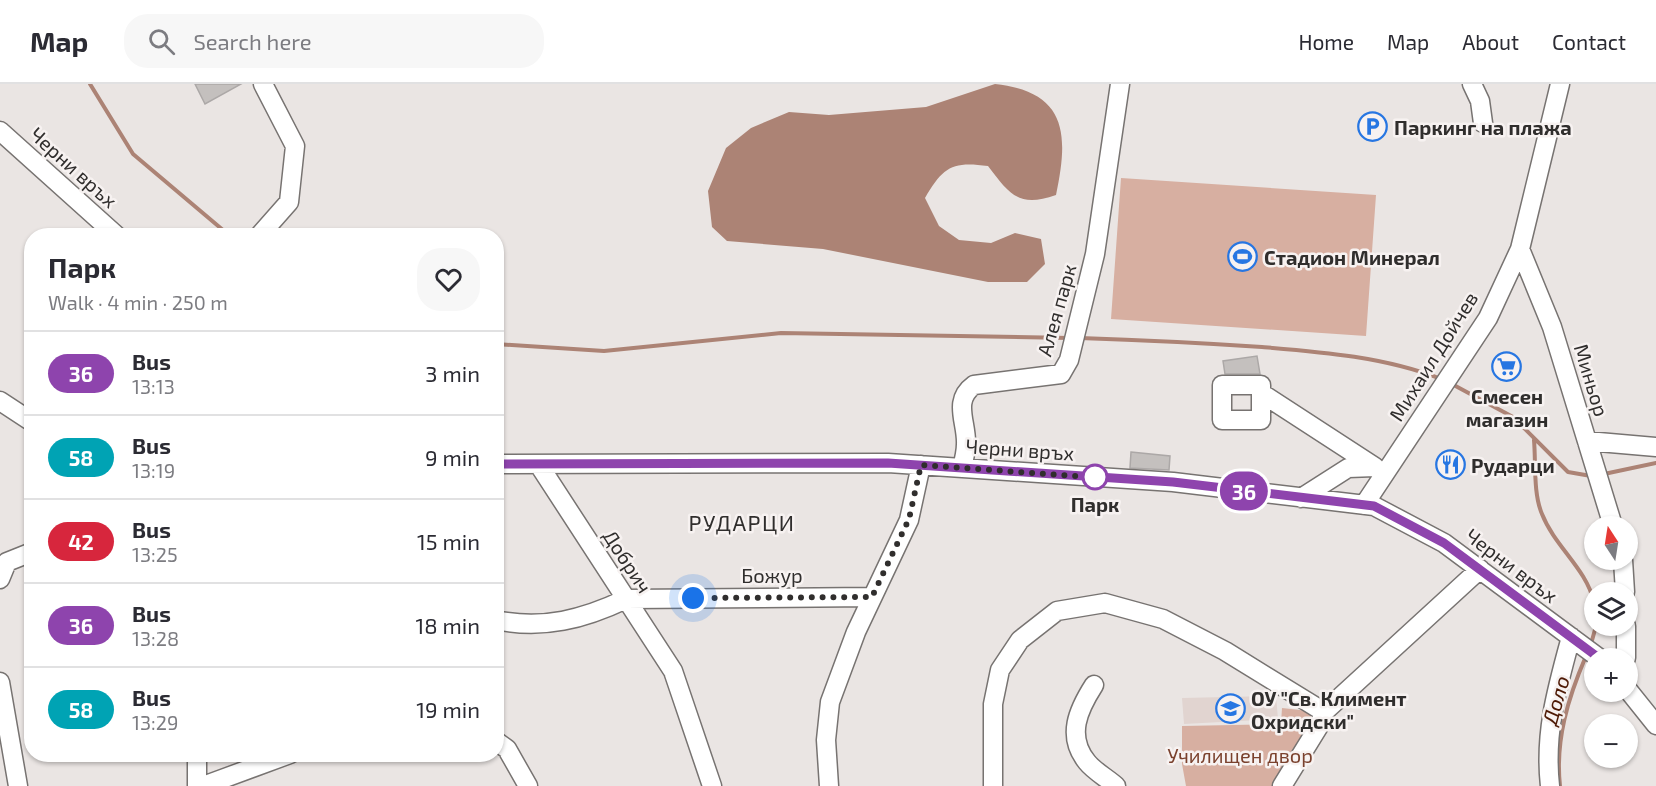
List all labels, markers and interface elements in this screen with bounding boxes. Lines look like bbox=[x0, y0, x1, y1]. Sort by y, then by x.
search box bbox=[124, 14, 544, 68]
text: Map bbox=[30, 24, 88, 58]
icon: search bbox=[145, 25, 178, 58]
text: Search here bbox=[193, 28, 312, 54]
text: Home bbox=[1298, 29, 1354, 54]
text: Map bbox=[1387, 29, 1429, 54]
text: About bbox=[1462, 29, 1519, 54]
text: Contact bbox=[1552, 29, 1626, 54]
parking icon: Паркинг на плажа bbox=[1357, 111, 1389, 143]
place label: Паркинг на плажа bbox=[1394, 115, 1572, 139]
street label: Черни връх bbox=[26, 122, 123, 213]
sports icon: Стадион Минерал bbox=[1227, 241, 1259, 273]
place label: Стадион Минерал bbox=[1264, 245, 1440, 269]
button: heart bbox=[417, 248, 480, 311]
text: Парк bbox=[48, 250, 116, 284]
street label: Алея парк bbox=[1031, 261, 1081, 359]
street label: Михаил Дойчев bbox=[1384, 287, 1482, 425]
text: Walk · 4 min · 250 m bbox=[48, 290, 228, 314]
street label: Миньор bbox=[1570, 341, 1614, 419]
text: Bus bbox=[132, 348, 171, 374]
supermarket icon: Смесен магазин bbox=[1491, 350, 1523, 382]
text: 3 min bbox=[425, 360, 480, 386]
text: 36 bbox=[69, 361, 93, 386]
text: 13:13 bbox=[132, 374, 175, 398]
place label: Смесен магазин bbox=[1466, 384, 1548, 431]
text: Bus bbox=[132, 432, 171, 458]
street label: Черни връх bbox=[965, 433, 1075, 465]
text: 9 min bbox=[425, 444, 480, 470]
text: 58 bbox=[69, 445, 93, 470]
restaurant icon: Рударци bbox=[1434, 449, 1466, 481]
place label: Рударци bbox=[1471, 453, 1555, 477]
text: 13:19 bbox=[132, 458, 175, 482]
marker: Парк bbox=[1082, 464, 1108, 490]
line badge: 36 bbox=[1217, 472, 1271, 510]
text: 36 bbox=[1232, 479, 1256, 504]
place label: Парк bbox=[1071, 492, 1119, 516]
district label: РУДАРЦИ bbox=[689, 509, 795, 535]
text: Bus bbox=[132, 516, 171, 542]
north arrow bbox=[1584, 516, 1638, 570]
map controls bbox=[1584, 516, 1638, 768]
street label: Черни връх bbox=[1461, 523, 1563, 608]
street label: Добрич bbox=[599, 525, 657, 597]
text: 15 min bbox=[417, 528, 480, 554]
text: 42 bbox=[68, 529, 94, 554]
text: 13:25 bbox=[132, 542, 178, 566]
street label: Божур bbox=[741, 563, 803, 588]
button: layers bbox=[1584, 582, 1638, 636]
your location bbox=[678, 583, 708, 613]
text: Bus bbox=[132, 600, 171, 626]
text: 18 min bbox=[415, 612, 480, 638]
text: 36 bbox=[69, 613, 93, 638]
text: 13:28 bbox=[132, 626, 179, 650]
button: + bbox=[1584, 648, 1638, 702]
water label: Доло bbox=[1536, 673, 1574, 728]
text: Bus bbox=[132, 684, 171, 710]
place label: ОУ "Св. Климент Охридски" bbox=[1251, 686, 1407, 733]
school or university icon: ОУ "Св. Климент Охридски" bbox=[1214, 693, 1246, 725]
text: 19 min bbox=[416, 696, 480, 722]
text: 58 bbox=[69, 697, 93, 722]
text: 13:29 bbox=[132, 710, 178, 734]
button: − bbox=[1584, 714, 1638, 768]
park label: Училищен двор bbox=[1167, 743, 1313, 767]

